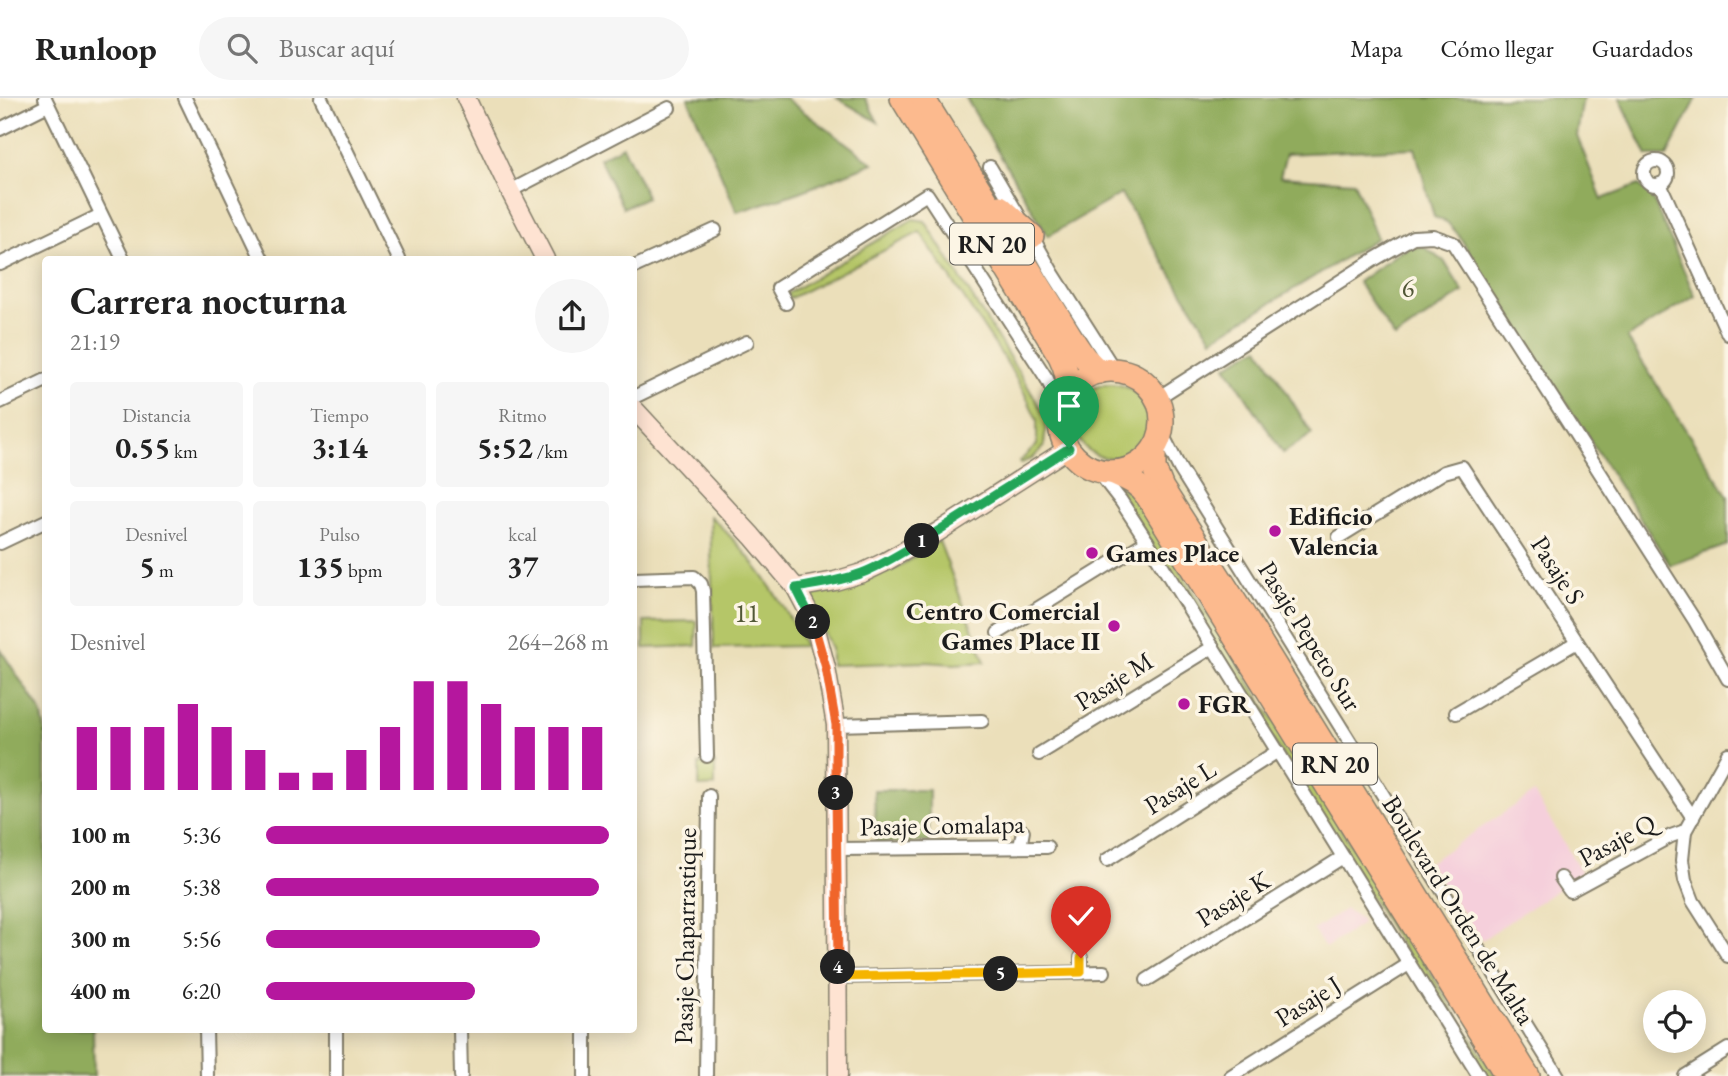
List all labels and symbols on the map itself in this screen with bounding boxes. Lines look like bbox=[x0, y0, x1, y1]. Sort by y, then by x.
road number: RN 20 bbox=[950, 224, 1034, 264]
park label: 6 bbox=[1402, 271, 1414, 305]
pin bbox=[1039, 376, 1099, 448]
place label: Edificio Valencia bbox=[1289, 499, 1379, 563]
marker: Edificio Valencia bbox=[1267, 523, 1283, 539]
pin: 1 bbox=[904, 524, 940, 558]
street label: Pasaje S bbox=[1523, 529, 1593, 611]
place label: Games Place bbox=[1106, 536, 1240, 570]
marker: Games Place bbox=[1084, 545, 1100, 561]
street label: Pasaje Pepeto Sur bbox=[1250, 555, 1370, 718]
place label: Centro Comercial Games Place II bbox=[906, 594, 1101, 658]
park label: 11 bbox=[735, 596, 759, 630]
pin: 2 bbox=[796, 604, 830, 640]
marker: Centro Comercial Games Place II bbox=[1106, 618, 1122, 634]
street label: Pasaje M bbox=[1068, 644, 1160, 718]
place label: FGR bbox=[1198, 687, 1251, 721]
marker: FGR bbox=[1176, 696, 1192, 712]
road number: RN 20 bbox=[1293, 744, 1377, 784]
street label: Pasaje L bbox=[1138, 752, 1222, 822]
pin: 3 bbox=[818, 776, 854, 810]
street label: Boulevard Orden de Malta bbox=[1375, 789, 1544, 1031]
street label: Pasaje Q bbox=[1572, 804, 1664, 874]
street label: Pasaje Comalapa bbox=[859, 807, 1025, 843]
street label: Pasaje Chaparrastique bbox=[666, 827, 704, 1045]
street label: Pasaje K bbox=[1190, 863, 1277, 935]
pin bbox=[1051, 886, 1111, 958]
pin: 4 bbox=[820, 950, 856, 984]
pin: 5 bbox=[984, 956, 1018, 992]
street label: Pasaje J bbox=[1268, 968, 1348, 1034]

